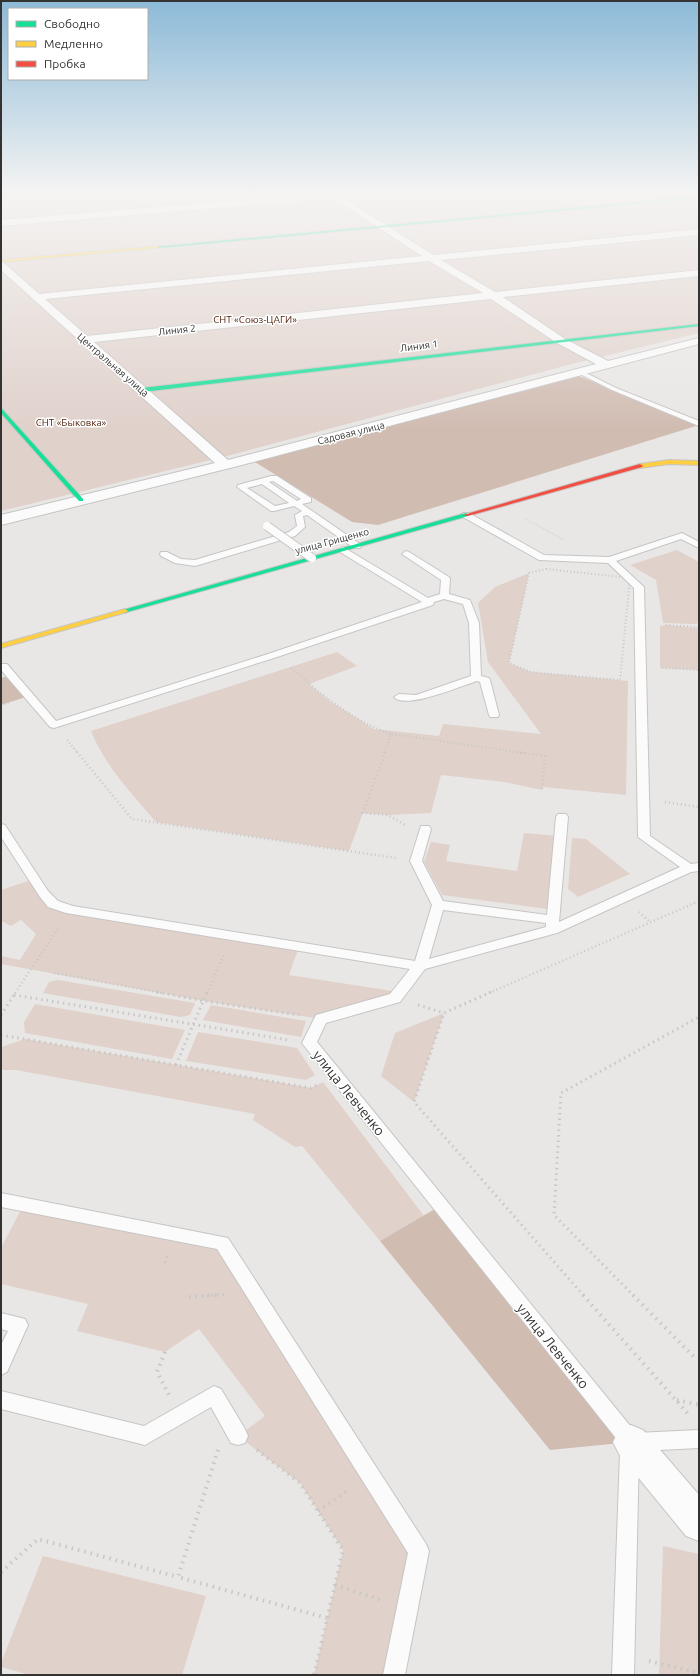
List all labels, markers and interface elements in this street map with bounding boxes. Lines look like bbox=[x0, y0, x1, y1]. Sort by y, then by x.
legend bbox=[8, 8, 148, 80]
text: Свободно bbox=[44, 17, 100, 30]
text: Медленно bbox=[44, 37, 103, 50]
text: Пробка bbox=[44, 57, 86, 70]
park label: СНТ «Союз-ЦАГИ» bbox=[213, 314, 297, 325]
street label: Линия 2 bbox=[158, 323, 196, 337]
street label: Центральная улица bbox=[75, 331, 151, 399]
street label: Линия 1 bbox=[400, 338, 438, 354]
park label: СНТ «Быковка» bbox=[36, 417, 107, 428]
street label: Садовая улица bbox=[316, 419, 386, 447]
street label: улица Грищенко bbox=[294, 526, 370, 556]
street label: улица Левченко bbox=[310, 1047, 388, 1139]
street label: улица Левченко bbox=[514, 1300, 592, 1392]

